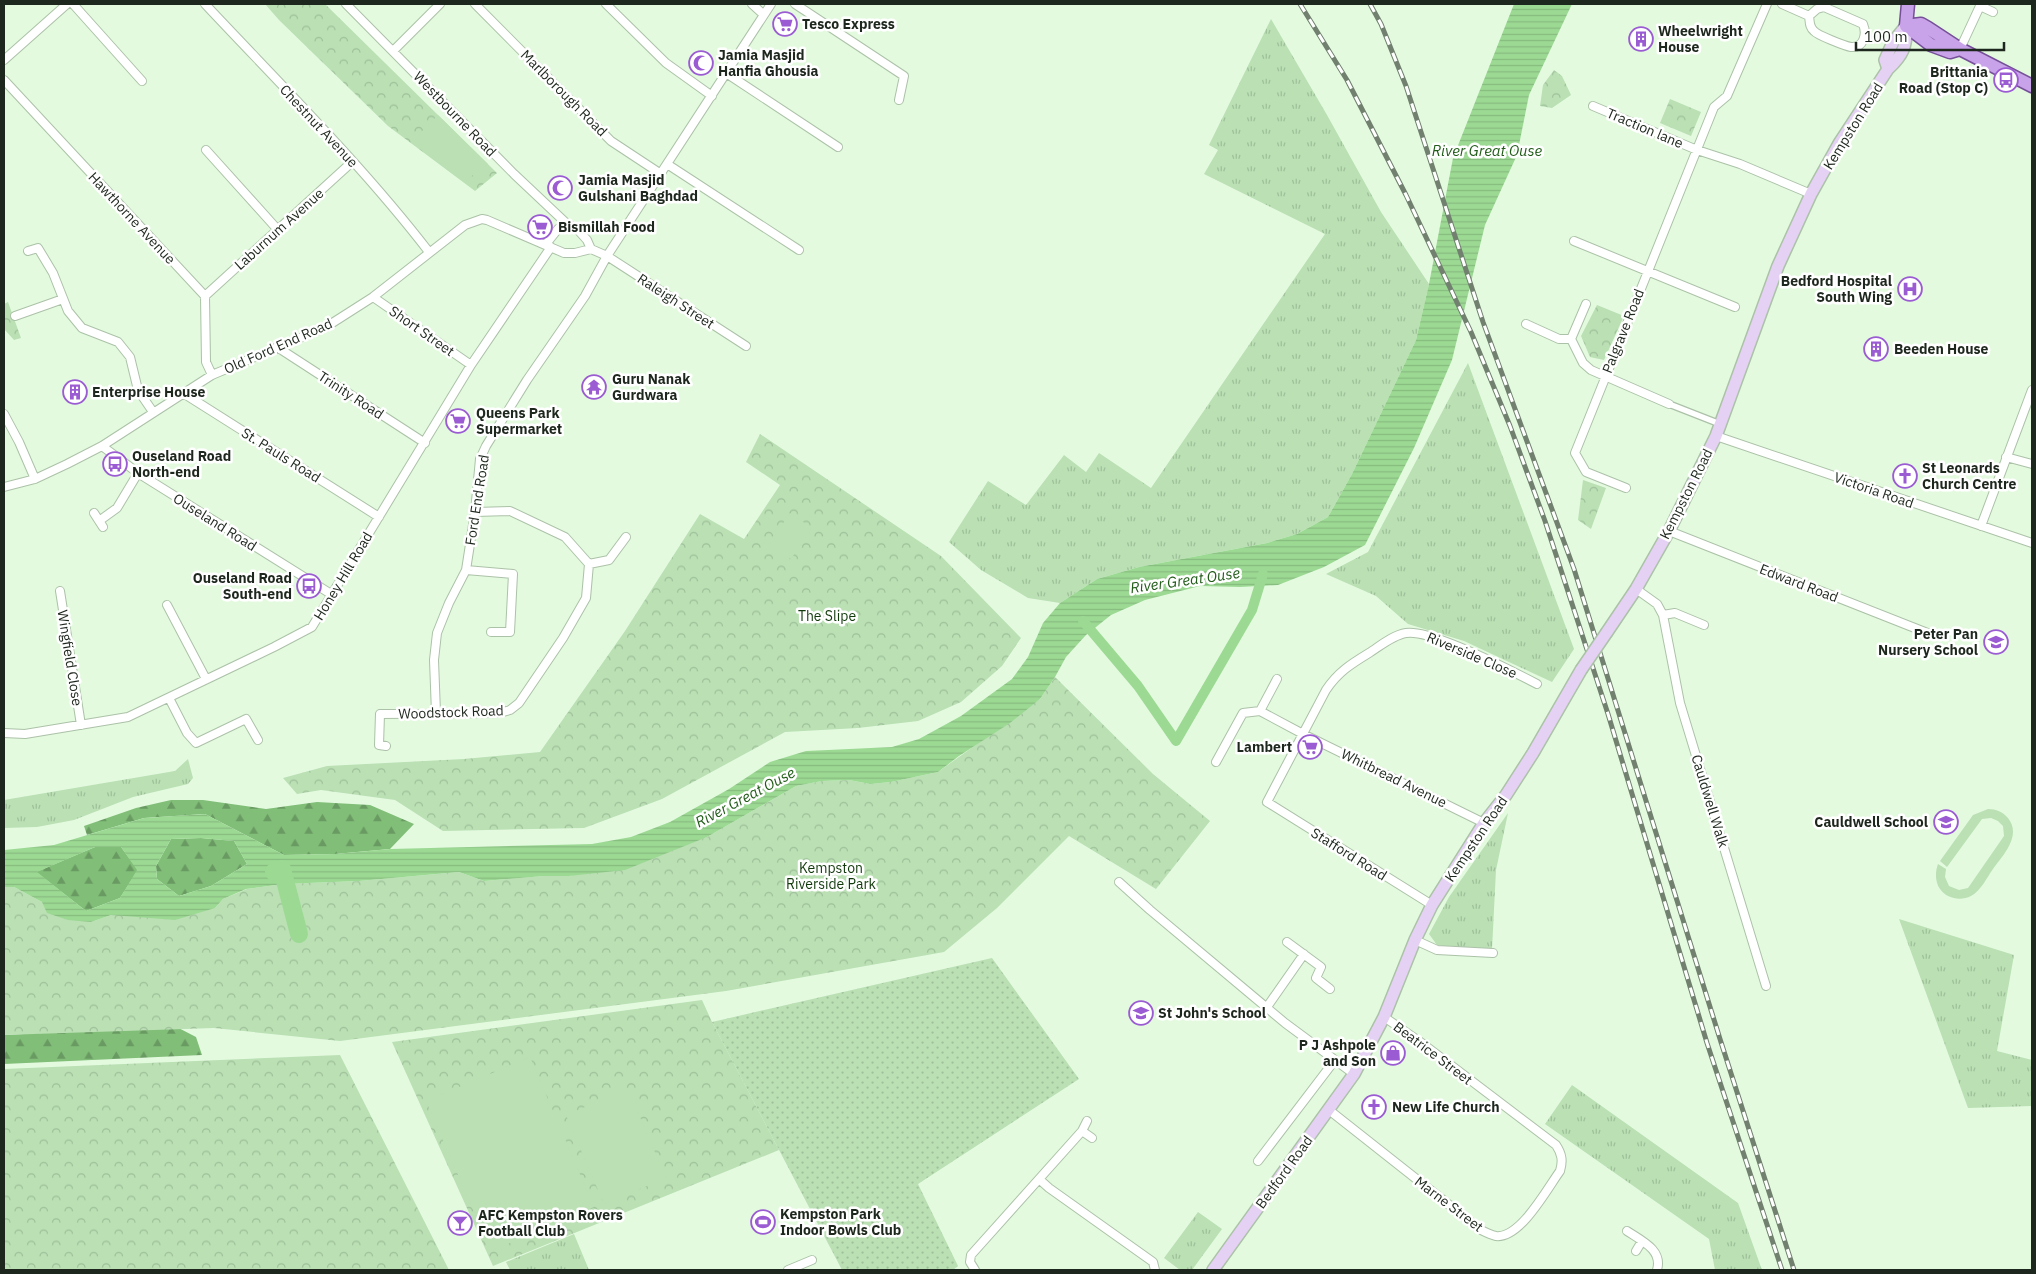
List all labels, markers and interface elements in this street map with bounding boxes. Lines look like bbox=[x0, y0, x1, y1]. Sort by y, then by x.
supermarket icon: Tesco Express bbox=[772, 11, 798, 37]
place label: Tesco Express bbox=[802, 15, 895, 33]
scale bar bbox=[1856, 20, 2004, 52]
place label: Wheelwright House bbox=[1658, 22, 1743, 56]
building icon: Wheelwright House bbox=[1628, 26, 1654, 52]
text: 100 m bbox=[1864, 27, 1908, 46]
street label: Marlborough Road bbox=[517, 46, 611, 140]
place label: Jamia Masjid Hanfia Ghousia bbox=[718, 46, 818, 80]
mosque icon: Jamia Masjid Hanfia Ghousia bbox=[688, 50, 714, 76]
place label: Brittania Road (Stop C) bbox=[1899, 63, 1988, 97]
bus stop icon: Brittania Road (Stop C) bbox=[1993, 67, 2019, 93]
street label: Westbourne Road bbox=[410, 68, 500, 160]
street label: Kempston Road bbox=[1819, 79, 1887, 173]
street label: Chestnut Avenue bbox=[276, 81, 362, 171]
street label: Traction lane bbox=[1604, 104, 1686, 152]
water label: River Great Ouse bbox=[1432, 141, 1543, 160]
street label: Hawthorne Avenue bbox=[85, 168, 180, 268]
place label: Jamia Masjid Gulshani Baghdad bbox=[578, 171, 698, 205]
mosque icon: Jamia Masjid Gulshani Baghdad bbox=[547, 175, 573, 201]
street label: Laburnum Avenue bbox=[231, 184, 328, 274]
supermarket icon: Bismillah Food bbox=[527, 214, 553, 240]
place label: Bismillah Food bbox=[558, 218, 655, 236]
street label: Raleigh Street bbox=[634, 269, 718, 333]
place label: Bedford Hospital South Wing bbox=[1781, 272, 1892, 306]
hospital icon: Bedford Hospital South Wing bbox=[1897, 276, 1923, 302]
street label: Palgrave Road bbox=[1598, 286, 1648, 376]
street label: Short Street bbox=[386, 302, 458, 360]
street label: Old Ford End Road bbox=[221, 314, 335, 378]
building icon: Beeden House bbox=[1863, 336, 1889, 362]
place label: Beeden House bbox=[1894, 340, 1989, 358]
street label: Trinity Road bbox=[315, 367, 387, 423]
place label: Guru Nanak Gurdwara bbox=[612, 370, 691, 404]
temple icon: Guru Nanak Gurdwara bbox=[581, 374, 607, 400]
building icon: Enterprise House bbox=[62, 379, 88, 405]
place label: Enterprise House bbox=[92, 383, 206, 401]
place label: Queens Park Supermarket bbox=[476, 404, 562, 438]
supermarket icon: Queens Park Supermarket bbox=[445, 408, 471, 434]
street label: St. Pauls Road bbox=[238, 424, 324, 486]
street label: Kempston Road bbox=[1655, 446, 1717, 542]
place label: Ouseland Road North-end bbox=[132, 447, 231, 481]
bus stop icon: Ouseland Road North-end bbox=[102, 451, 128, 477]
street label: Ford End Road bbox=[461, 453, 493, 547]
place label: St Leonards Church Centre bbox=[1922, 459, 2017, 493]
church icon: St Leonards Church Centre bbox=[1892, 463, 1918, 489]
street label: Victoria Road bbox=[1832, 468, 1916, 512]
street label: Ouseland Road bbox=[170, 489, 260, 555]
street label: Honey Hill Road bbox=[310, 528, 376, 624]
street label: Edward Road bbox=[1757, 560, 1841, 606]
water label: River Great Ouse bbox=[1129, 563, 1241, 597]
place label: Ouseland Road South-end bbox=[193, 569, 292, 603]
bus stop icon: Ouseland Road South-end bbox=[296, 573, 322, 599]
park label: The Slipe bbox=[798, 607, 856, 625]
street label: Wingfield Close bbox=[54, 609, 87, 708]
place label: Peter Pan Nursery School bbox=[1878, 625, 1978, 659]
street label: Riverside Close bbox=[1424, 628, 1520, 682]
school or university icon: Peter Pan Nursery School bbox=[1983, 629, 2009, 655]
street label: Woodstock Road bbox=[398, 701, 504, 723]
supermarket icon: Lambert bbox=[1297, 734, 1323, 760]
place label: Lambert bbox=[1237, 738, 1292, 756]
street label: Whitbread Avenue bbox=[1338, 745, 1450, 812]
street label: Cauldwell Walk bbox=[1687, 752, 1733, 850]
water label: River Great Ouse bbox=[692, 763, 799, 831]
street label: Kempston Road bbox=[1441, 793, 1511, 885]
school or university icon: Cauldwell School bbox=[1933, 809, 1959, 835]
place label: Cauldwell School bbox=[1814, 813, 1928, 831]
street label: Stafford Road bbox=[1308, 824, 1390, 884]
park label: Kempston Riverside Park bbox=[786, 859, 877, 893]
school or university icon: St John's School bbox=[1128, 1000, 1154, 1026]
place label: St John's School bbox=[1158, 1004, 1266, 1022]
street label: Beatrice Street bbox=[1390, 1017, 1476, 1089]
place label: P J Ashpole and Son bbox=[1299, 1036, 1376, 1070]
shop icon: P J Ashpole and Son bbox=[1380, 1040, 1406, 1066]
church icon: New Life Church bbox=[1361, 1094, 1387, 1120]
place label: New Life Church bbox=[1392, 1098, 1500, 1116]
street label: Bedford Road bbox=[1251, 1132, 1317, 1212]
street label: Marne Street bbox=[1411, 1172, 1487, 1236]
place label: Kempston Park Indoor Bowls Club bbox=[780, 1205, 901, 1239]
place label: AFC Kempston Rovers Football Club bbox=[478, 1206, 623, 1240]
sports icon: Kempston Park Indoor Bowls Club bbox=[750, 1209, 776, 1235]
bar icon: AFC Kempston Rovers Football Club bbox=[447, 1210, 473, 1236]

